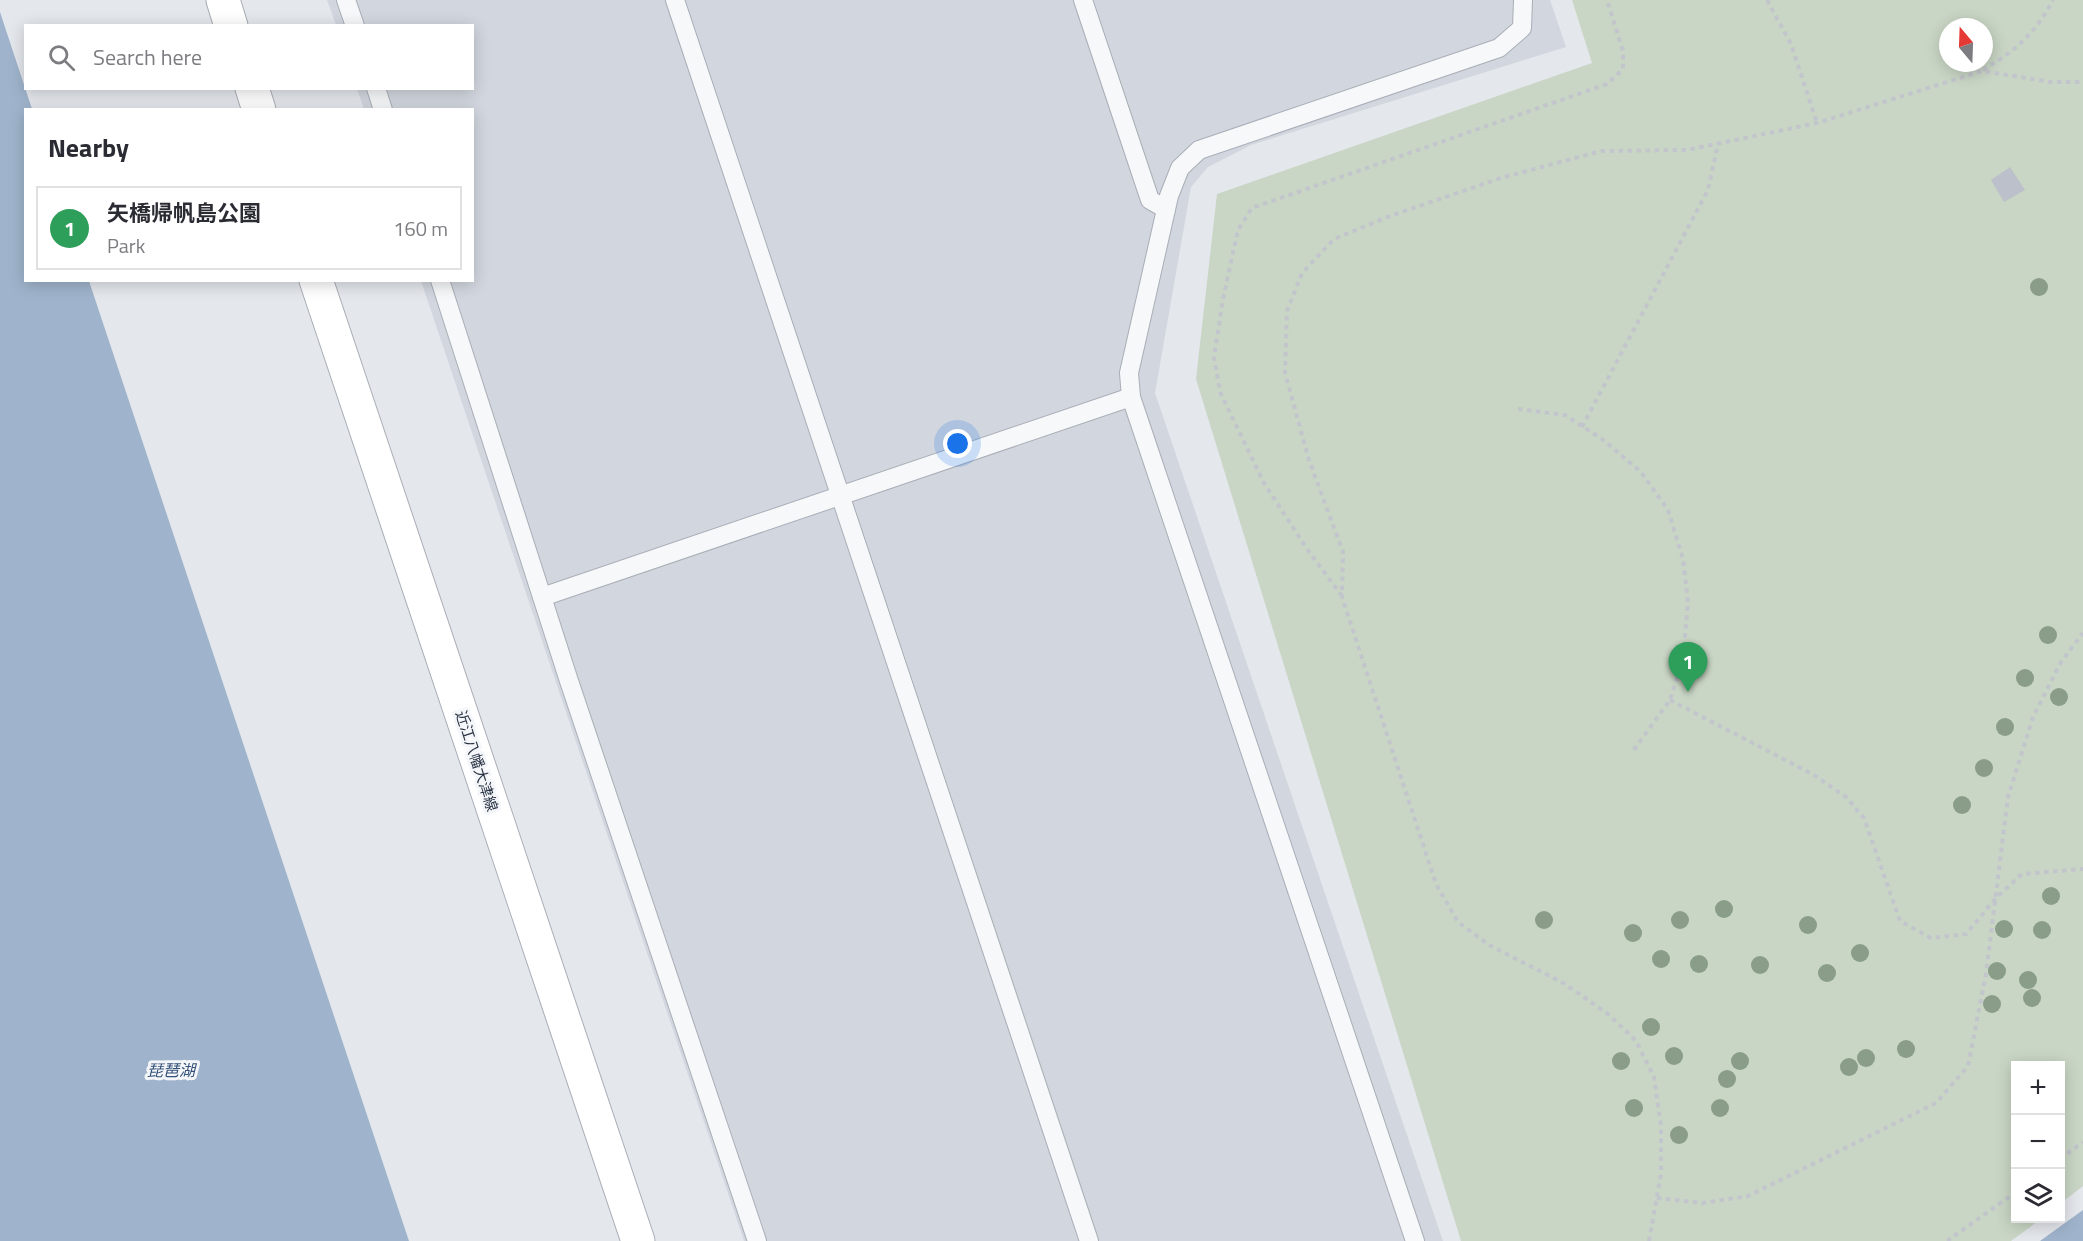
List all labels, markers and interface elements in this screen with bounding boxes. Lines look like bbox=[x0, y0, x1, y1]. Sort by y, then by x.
north arrow bbox=[1939, 18, 1993, 72]
search box bbox=[24, 24, 474, 90]
text: Search here bbox=[93, 40, 202, 74]
icon: search bbox=[45, 41, 78, 74]
text: Nearby bbox=[48, 128, 129, 167]
text: 矢橋帰帆島公園 bbox=[107, 196, 261, 230]
text: 1 bbox=[64, 213, 75, 244]
text: 160 m bbox=[393, 213, 448, 244]
text: Park bbox=[107, 230, 145, 261]
your location bbox=[943, 429, 972, 458]
pin: 1 bbox=[1668, 642, 1708, 692]
street label: 近江八幡大津線 bbox=[450, 708, 504, 814]
water label: 琵琶湖 bbox=[147, 1058, 198, 1082]
map controls bbox=[2011, 1061, 2065, 1223]
button: + bbox=[2011, 1061, 2065, 1115]
button: − bbox=[2011, 1115, 2065, 1169]
button: layers bbox=[2011, 1169, 2065, 1223]

